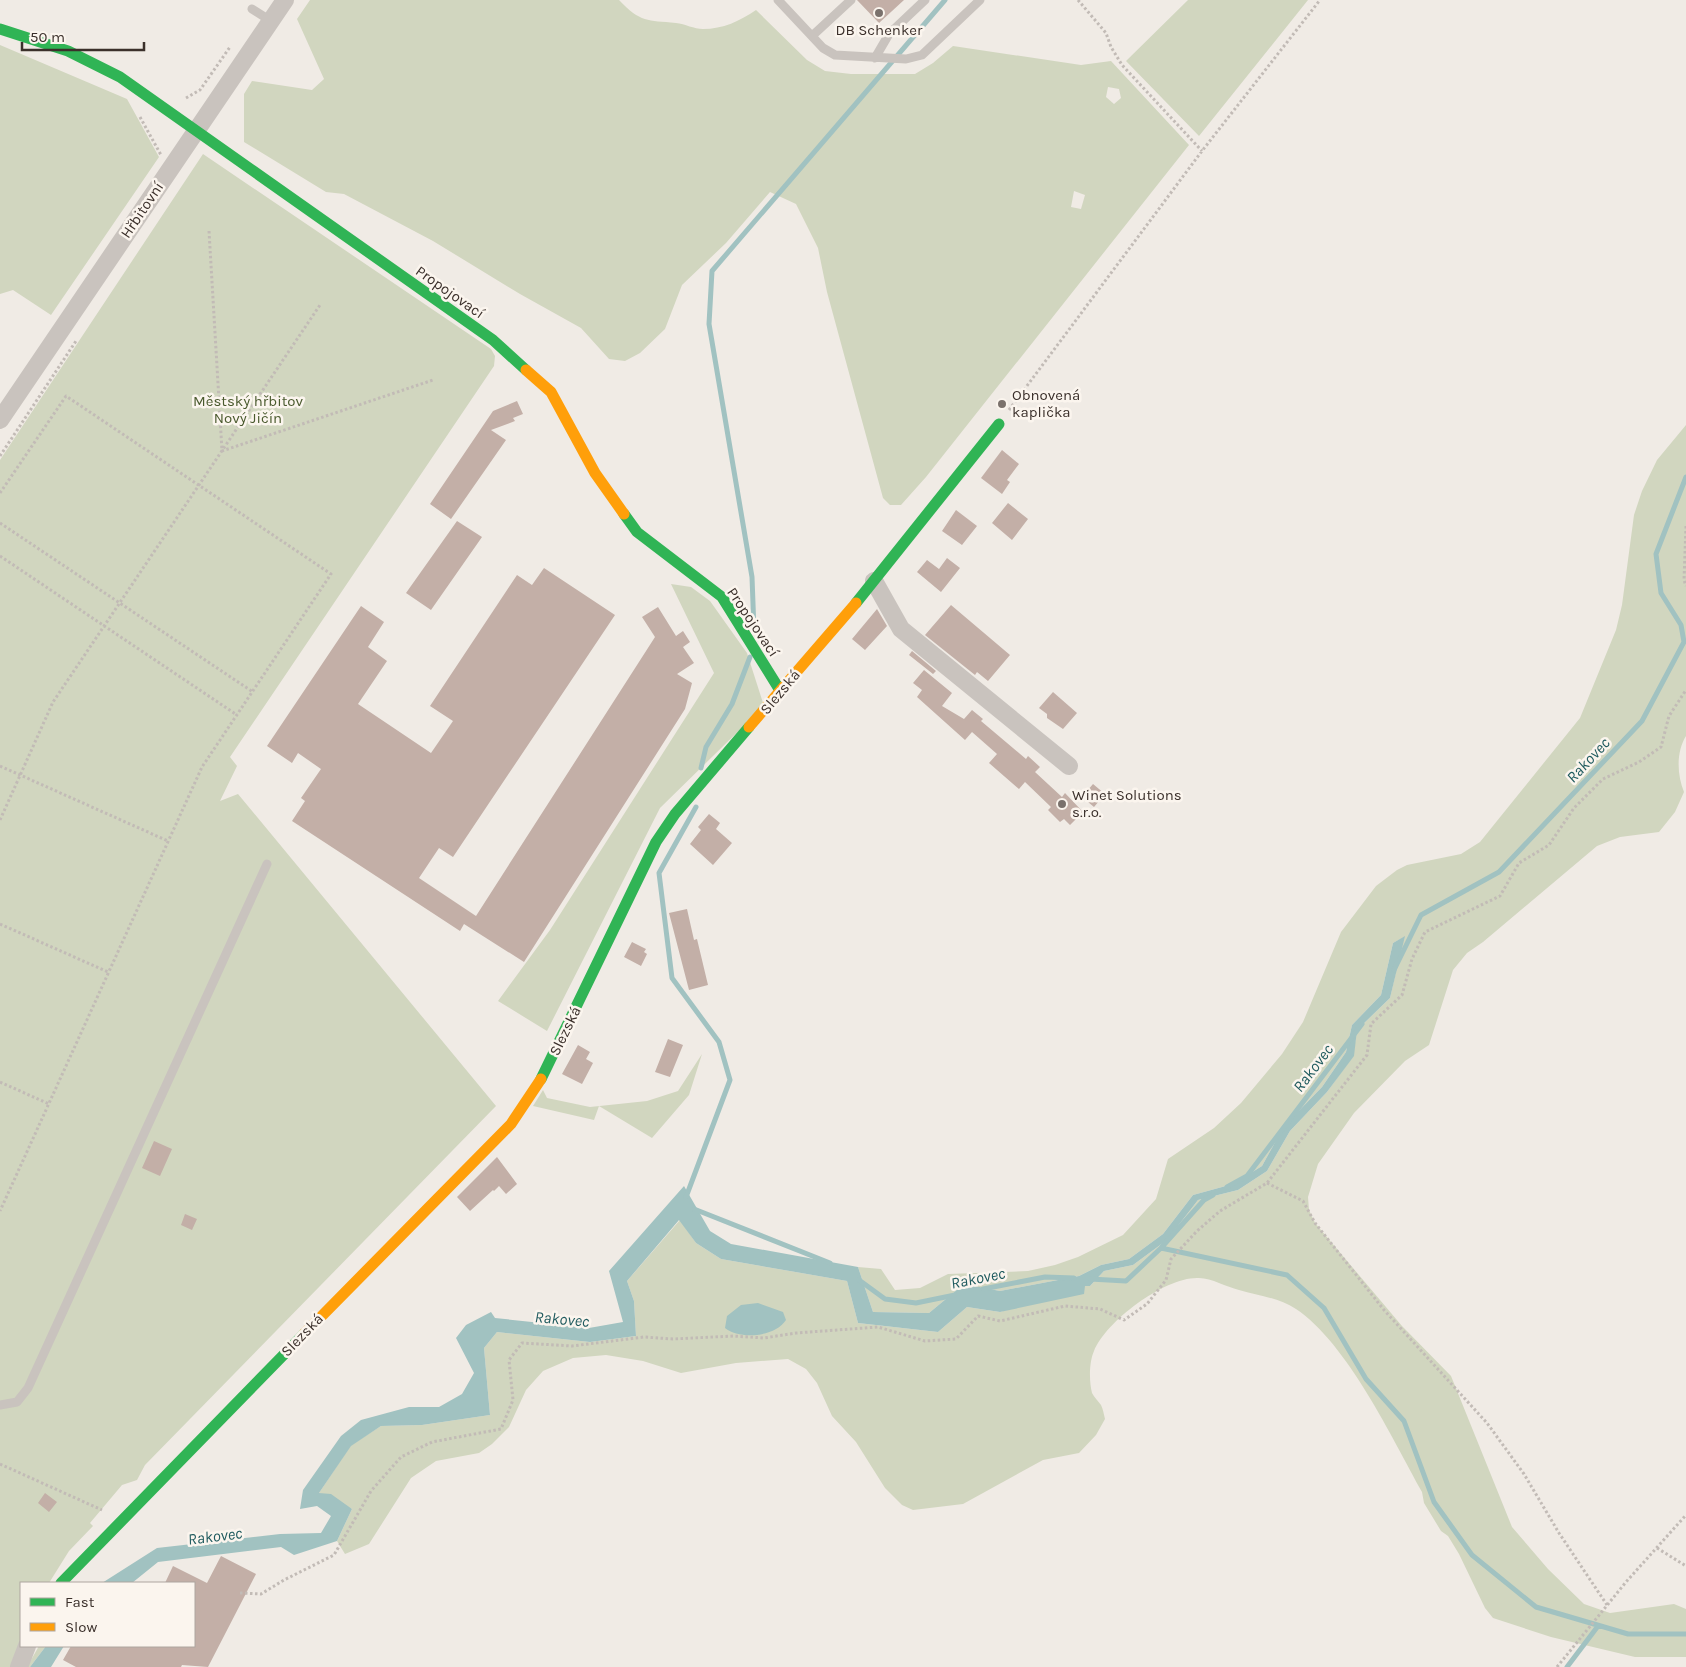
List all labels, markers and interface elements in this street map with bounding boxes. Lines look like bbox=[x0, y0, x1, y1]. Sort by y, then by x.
marker: DB Schenker bbox=[873, 7, 885, 19]
scale bar bbox=[22, 20, 145, 52]
place label: DB Schenker bbox=[836, 21, 923, 39]
text: 50 m bbox=[30, 28, 65, 46]
street label: Hřbitovní bbox=[117, 178, 168, 241]
street label: Propojovací bbox=[412, 262, 488, 323]
place label: Obnovená kaplička bbox=[1012, 386, 1080, 421]
park label: Městský hřbitov Nový Jičín bbox=[193, 392, 303, 427]
marker: Obnovená kaplička bbox=[996, 398, 1008, 410]
street label: Propojovací bbox=[723, 584, 783, 661]
street label: Slezská bbox=[756, 666, 804, 718]
water label: Rakovec bbox=[1562, 733, 1614, 787]
place label: Winet Solutions s.r.o. bbox=[1072, 786, 1182, 821]
marker: Winet Solutions s.r.o. bbox=[1056, 798, 1068, 810]
street label: Slezská bbox=[545, 1003, 585, 1059]
water label: Rakovec bbox=[1289, 1040, 1337, 1096]
water label: Rakovec bbox=[949, 1263, 1007, 1293]
water label: Rakovec bbox=[534, 1307, 591, 1331]
street label: Slezská bbox=[277, 1310, 327, 1360]
water label: Rakovec bbox=[187, 1523, 244, 1549]
legend bbox=[20, 1582, 195, 1647]
text: Fast bbox=[65, 1593, 95, 1611]
text: Slow bbox=[65, 1618, 97, 1636]

